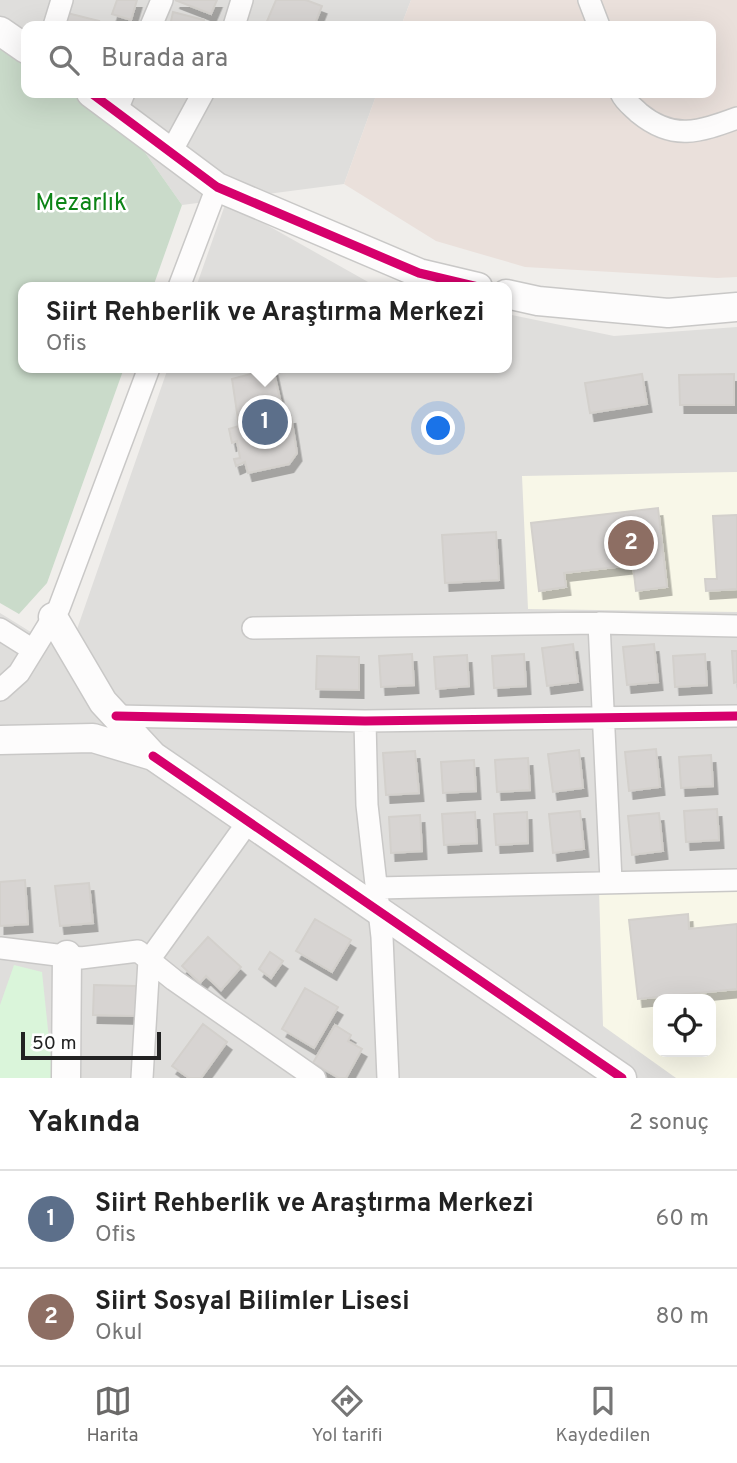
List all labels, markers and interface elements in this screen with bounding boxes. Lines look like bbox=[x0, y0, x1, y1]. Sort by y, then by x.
search box bbox=[21, 21, 716, 98]
icon: search bbox=[45, 41, 83, 79]
text: Burada ara bbox=[101, 43, 228, 76]
park label: Mezarlık bbox=[35, 189, 127, 219]
popup bbox=[18, 282, 512, 373]
text: Siirt Rehberlik ve Araştırma Merkezi bbox=[46, 297, 484, 330]
text: Ofis bbox=[46, 330, 87, 359]
pin: 1 bbox=[242, 396, 288, 448]
your location bbox=[421, 411, 455, 445]
pin: 2 bbox=[608, 517, 654, 569]
map controls bbox=[653, 994, 716, 1057]
button: locate bbox=[653, 994, 716, 1057]
scale bar bbox=[21, 1029, 161, 1061]
text: 50 m bbox=[32, 1032, 77, 1056]
text: Yakında bbox=[28, 1105, 140, 1142]
text: 2 sonuç bbox=[629, 1109, 709, 1138]
text: Siirt Rehberlik ve Araştırma Merkezi bbox=[95, 1188, 534, 1221]
text: 1 bbox=[46, 1205, 56, 1234]
text: 60 m bbox=[656, 1205, 709, 1234]
text: Ofis bbox=[95, 1221, 136, 1250]
text: Siirt Sosyal Bilimler Lisesi bbox=[95, 1286, 410, 1319]
text: 2 bbox=[44, 1303, 58, 1332]
text: 80 m bbox=[656, 1303, 709, 1332]
text: Okul bbox=[95, 1319, 143, 1348]
tab: Harita bbox=[86, 1382, 139, 1448]
tab: Yol tarifi bbox=[312, 1382, 383, 1448]
tab: Kaydedilen bbox=[555, 1382, 651, 1448]

